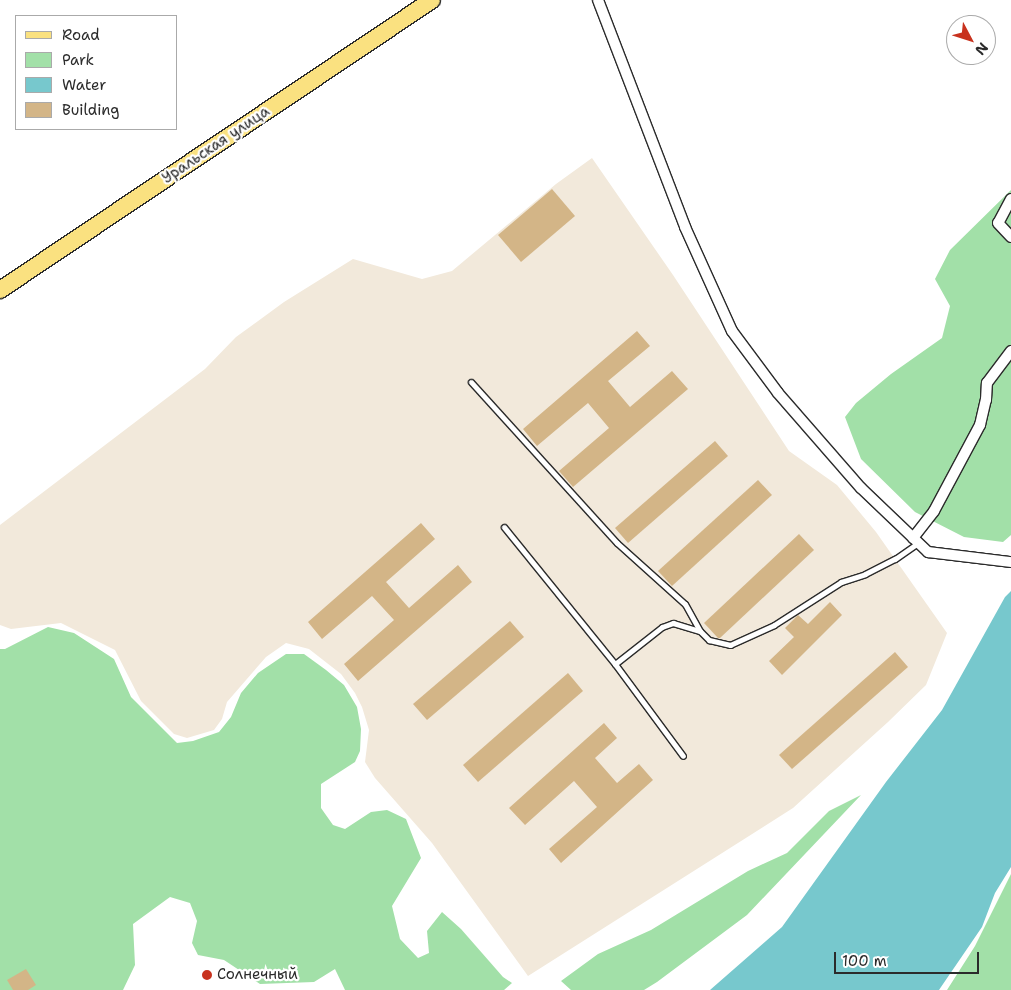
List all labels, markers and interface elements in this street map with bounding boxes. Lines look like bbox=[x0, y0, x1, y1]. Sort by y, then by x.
legend bbox=[15, 15, 178, 130]
north arrow bbox=[946, 15, 996, 65]
text: Road bbox=[62, 25, 100, 45]
text: N bbox=[971, 39, 992, 59]
text: Park bbox=[62, 50, 94, 70]
text: Water bbox=[62, 75, 106, 95]
text: Building bbox=[62, 100, 119, 120]
street label: Уральская улица bbox=[159, 102, 273, 188]
scale bar bbox=[836, 942, 981, 974]
text: 100 m bbox=[842, 951, 887, 971]
place label: Солнечный bbox=[217, 966, 298, 984]
marker: Солнечный bbox=[201, 969, 213, 981]

